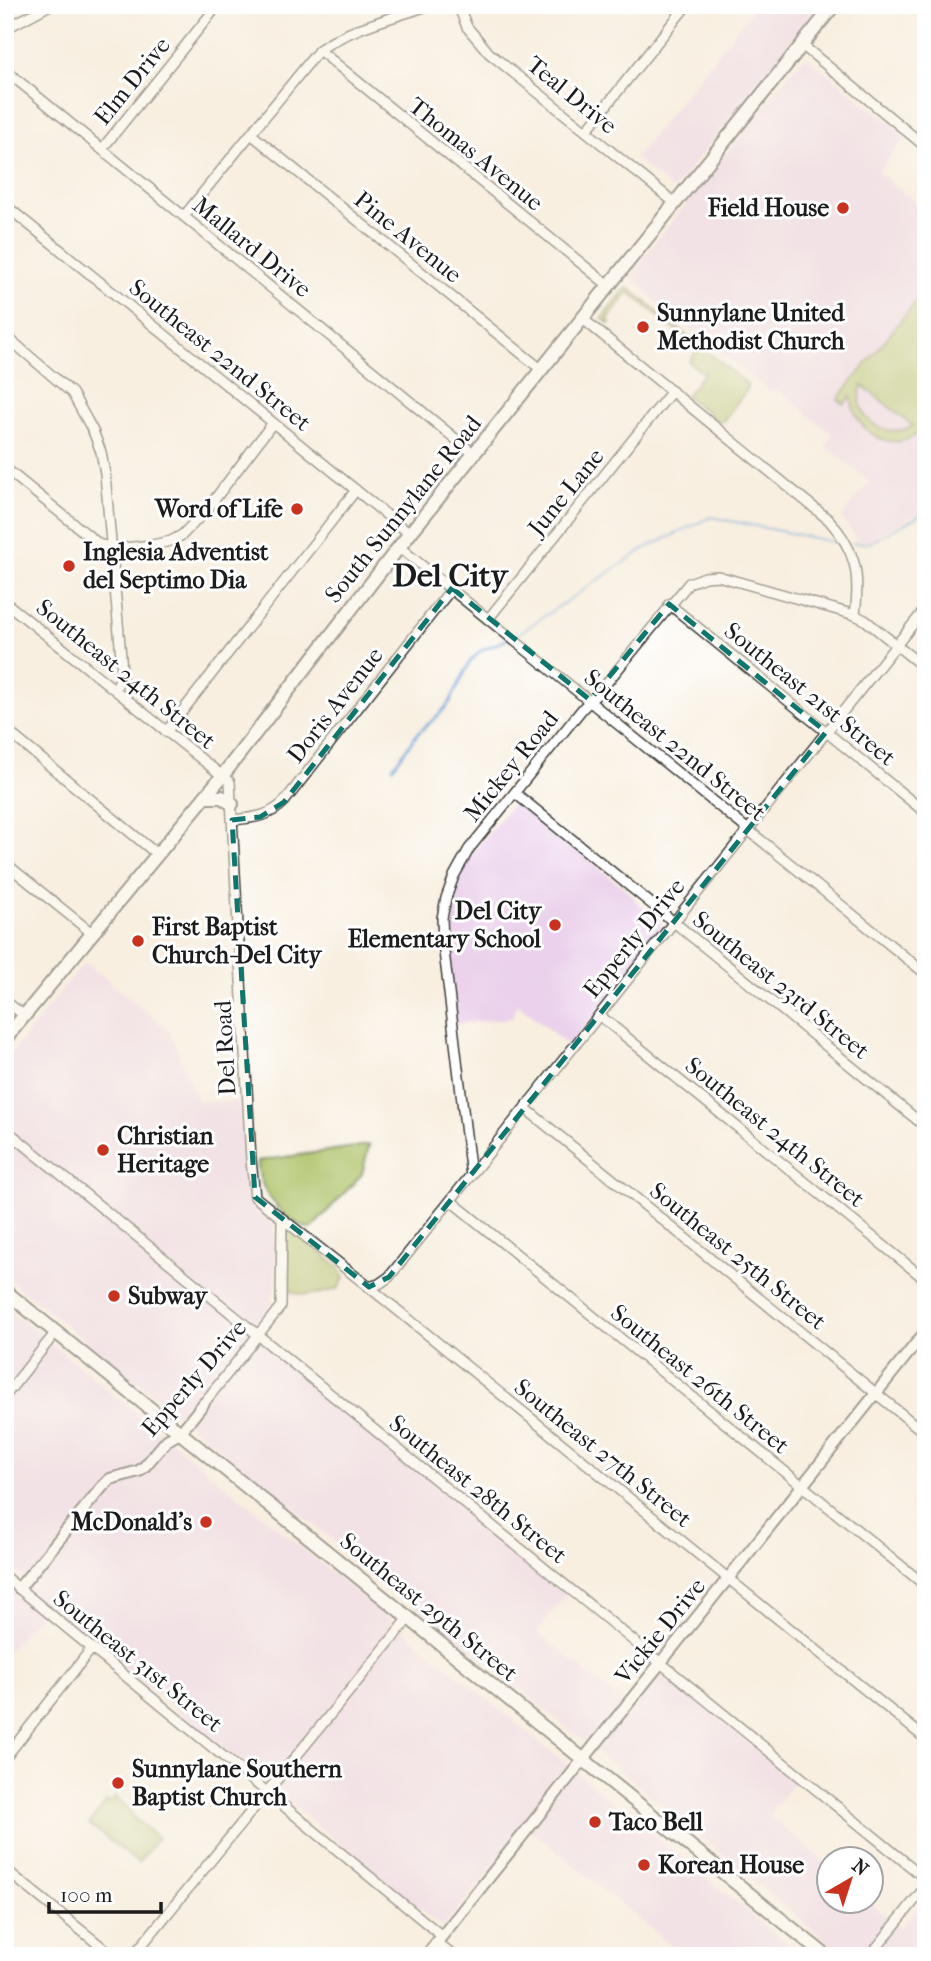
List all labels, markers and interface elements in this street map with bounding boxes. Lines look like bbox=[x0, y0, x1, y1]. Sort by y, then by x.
street label: Elm Drive bbox=[88, 31, 176, 131]
street label: Teal Drive bbox=[521, 50, 623, 140]
street label: Thomas Avenue bbox=[403, 91, 549, 217]
street label: Pine Avenue bbox=[349, 185, 467, 289]
street label: Mallard Drive bbox=[187, 191, 317, 303]
place label: Field House bbox=[707, 194, 829, 222]
marker: Field House bbox=[835, 200, 851, 216]
street label: Southeast 22nd Street bbox=[124, 273, 317, 437]
place label: Sunnylane United Methodist Church bbox=[657, 299, 845, 355]
marker: Sunnylane United Methodist Church bbox=[635, 319, 651, 335]
street label: South Sunnylane Road bbox=[319, 409, 488, 608]
street label: June Lane bbox=[521, 443, 610, 543]
place label: Word of Life bbox=[154, 495, 283, 523]
marker: Word of Life bbox=[289, 501, 305, 517]
place label: Inglesia Adventist del Septimo Dia bbox=[83, 538, 269, 594]
district label: Del City bbox=[393, 557, 509, 594]
marker: Inglesia Adventist del Septimo Dia bbox=[61, 558, 77, 574]
street label: Southeast 24th Street bbox=[31, 593, 222, 755]
street label: Southeast 21st Street bbox=[719, 616, 902, 772]
street label: Doris Avenue bbox=[281, 641, 389, 768]
street label: Southeast 22nd Street bbox=[579, 663, 772, 827]
street label: Mickey Road bbox=[458, 704, 565, 827]
street label: Epperly Drive bbox=[577, 873, 691, 1003]
place label: Del City Elementary School bbox=[348, 897, 542, 953]
street label: Southeast 23rd Street bbox=[687, 905, 875, 1065]
place label: First Baptist Church-Del City bbox=[151, 913, 323, 969]
marker: Del City Elementary School bbox=[547, 917, 563, 933]
marker: First Baptist Church-Del City bbox=[130, 933, 146, 949]
street label: Del Road bbox=[208, 999, 241, 1096]
street label: Southeast 24th Street bbox=[680, 1051, 871, 1213]
place label: Christian Heritage bbox=[117, 1122, 215, 1178]
marker: Christian Heritage bbox=[95, 1142, 111, 1158]
street label: Southeast 25th Street bbox=[644, 1176, 832, 1336]
place label: Subway bbox=[128, 1282, 208, 1310]
marker: Subway bbox=[106, 1288, 122, 1304]
street label: Southeast 26th Street bbox=[605, 1299, 795, 1460]
street label: Epperly Drive bbox=[136, 1314, 252, 1442]
street label: Southeast 27th Street bbox=[509, 1373, 698, 1533]
street label: Southeast 28th Street bbox=[384, 1409, 573, 1569]
place label: McDonald's bbox=[71, 1508, 192, 1536]
marker: McDonald's bbox=[198, 1514, 214, 1530]
street label: Southeast 29th Street bbox=[334, 1527, 524, 1688]
street label: Vickie Drive bbox=[608, 1572, 711, 1690]
street label: Southeast 31st Street bbox=[48, 1584, 229, 1738]
place label: Sunnylane Southern Baptist Church bbox=[132, 1755, 343, 1811]
marker: Sunnylane Southern Baptist Church bbox=[110, 1775, 126, 1791]
place label: Taco Bell bbox=[608, 1808, 703, 1836]
marker: Taco Bell bbox=[587, 1814, 603, 1830]
north arrow bbox=[816, 1846, 886, 1916]
place label: Korean House bbox=[658, 1851, 804, 1879]
text: N bbox=[848, 1854, 873, 1881]
marker: Korean House bbox=[636, 1857, 652, 1873]
scale bar bbox=[49, 1870, 161, 1914]
text: 100 m bbox=[60, 1883, 113, 1907]

